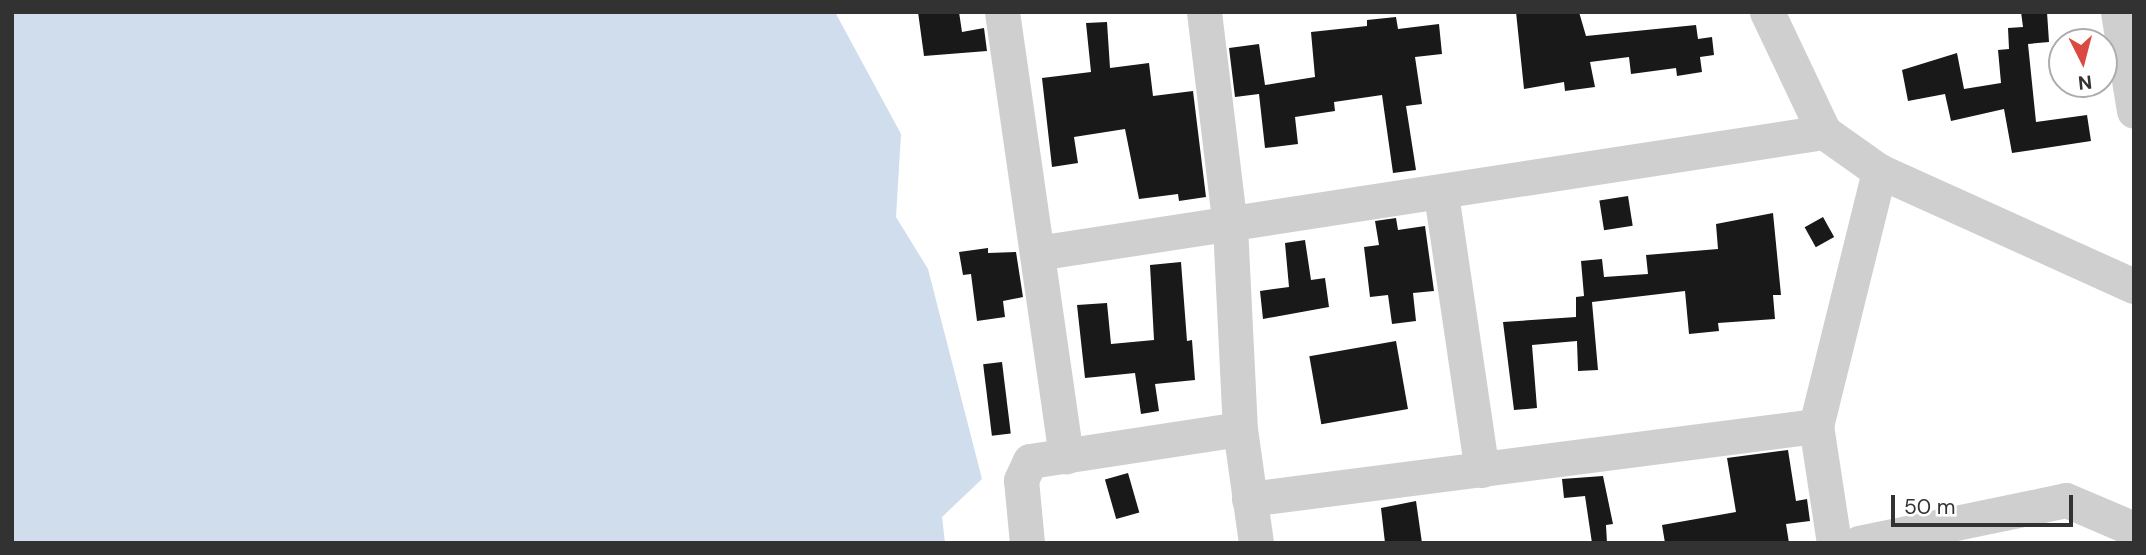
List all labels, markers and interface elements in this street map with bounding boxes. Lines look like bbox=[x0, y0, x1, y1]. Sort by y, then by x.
north arrow bbox=[2048, 28, 2118, 98]
text: N bbox=[2077, 69, 2093, 96]
scale bar bbox=[1894, 482, 2076, 526]
text: 50 m bbox=[1904, 493, 1955, 521]

